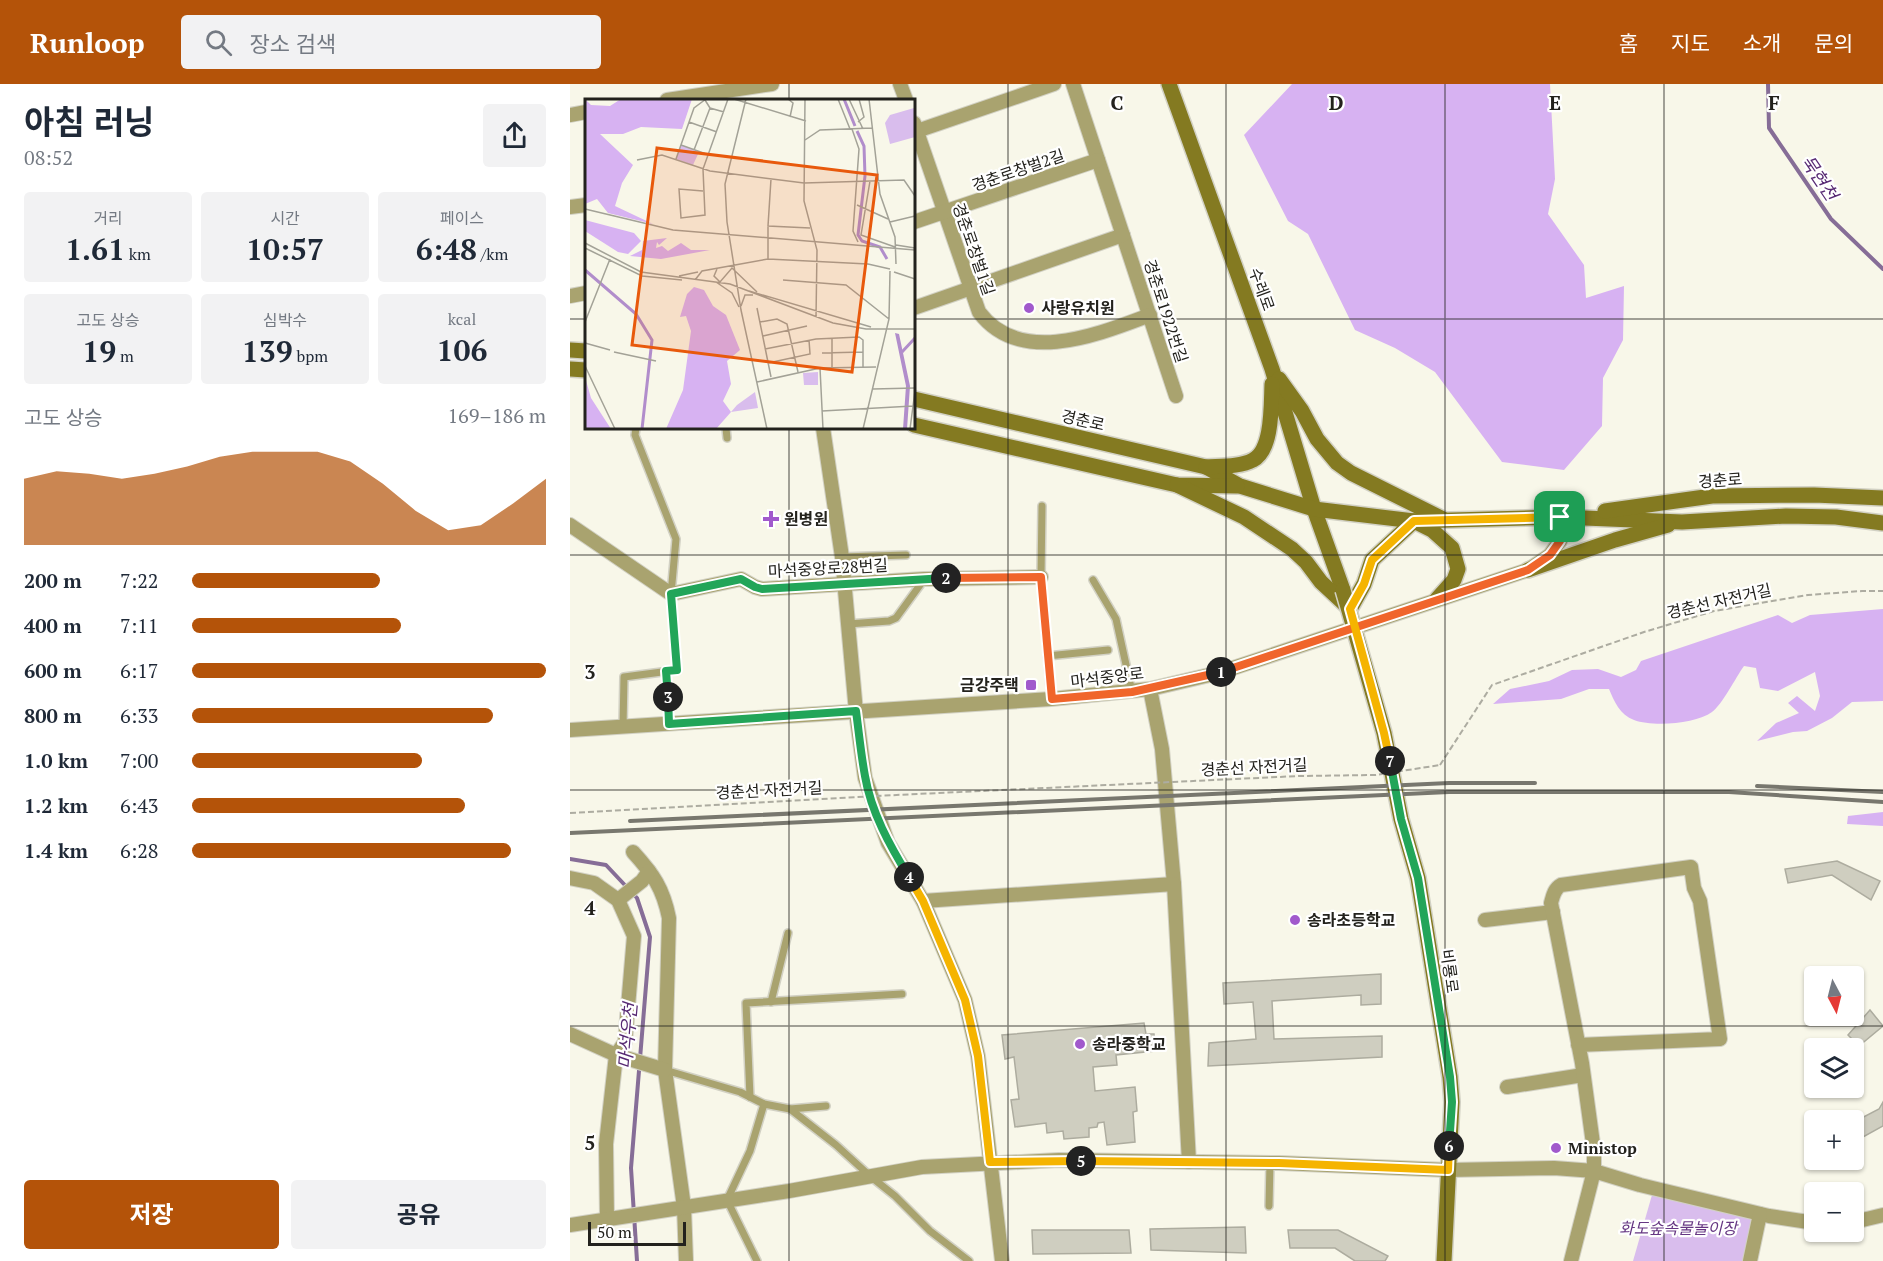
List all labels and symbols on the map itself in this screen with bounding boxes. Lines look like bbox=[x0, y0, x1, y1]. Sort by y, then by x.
text: C bbox=[1110, 89, 1124, 116]
text: D bbox=[1329, 89, 1343, 116]
text: E bbox=[1549, 89, 1561, 116]
text: F bbox=[1768, 89, 1780, 116]
inset map bbox=[585, 99, 915, 429]
street label: 경춘로창벌2길 bbox=[969, 144, 1067, 196]
water label: 묵현천 bbox=[1796, 150, 1845, 207]
street label: 경춘로창벌1길 bbox=[948, 200, 1000, 298]
street label: 경춘로1922번길 bbox=[1139, 256, 1193, 366]
street label: 수레로 bbox=[1244, 264, 1280, 314]
place label: 사랑유치원 bbox=[1041, 297, 1115, 319]
marker: 사랑유치원 bbox=[1022, 301, 1036, 315]
street label: 경춘로 bbox=[1059, 404, 1107, 436]
street label: 경춘로 bbox=[1697, 467, 1743, 493]
pin bbox=[1534, 491, 1585, 542]
place label: 원병원 bbox=[784, 508, 828, 530]
marker: 원병원 bbox=[762, 510, 780, 528]
street label: 마석중앙로28번길 bbox=[767, 554, 889, 582]
pin: 2 bbox=[931, 563, 961, 593]
street label: 경춘선 자전거길 bbox=[1664, 578, 1774, 624]
pin: 1 bbox=[1206, 657, 1236, 687]
text: 3 bbox=[584, 658, 596, 685]
street label: 마석중앙로 bbox=[1069, 662, 1145, 692]
place label: 금강주택 bbox=[960, 674, 1019, 696]
marker: 금강주택 bbox=[1024, 678, 1038, 692]
pin: 3 bbox=[653, 682, 683, 712]
pin: 7 bbox=[1375, 746, 1405, 776]
street label: 경춘선 자전거길 bbox=[1200, 753, 1308, 781]
street label: 경춘선 자전거길 bbox=[715, 776, 823, 804]
pin: 4 bbox=[894, 862, 924, 892]
text: 4 bbox=[584, 894, 596, 921]
place label: 송라초등학교 bbox=[1307, 909, 1396, 931]
marker: 송라초등학교 bbox=[1288, 913, 1302, 927]
street label: 비룡로 bbox=[1436, 948, 1464, 995]
north arrow bbox=[1804, 966, 1864, 1026]
water label: 마석우천 bbox=[612, 999, 642, 1070]
place label: 송라중학교 bbox=[1092, 1033, 1166, 1055]
marker: 송라중학교 bbox=[1073, 1037, 1087, 1051]
text: 5 bbox=[584, 1129, 596, 1156]
pin: 6 bbox=[1434, 1131, 1464, 1161]
place label: Ministop bbox=[1568, 1137, 1637, 1159]
marker: Ministop bbox=[1549, 1141, 1563, 1155]
pin: 5 bbox=[1066, 1146, 1096, 1176]
park label: 화도숲속물놀이장 bbox=[1619, 1217, 1739, 1239]
scale bar bbox=[588, 1219, 686, 1246]

